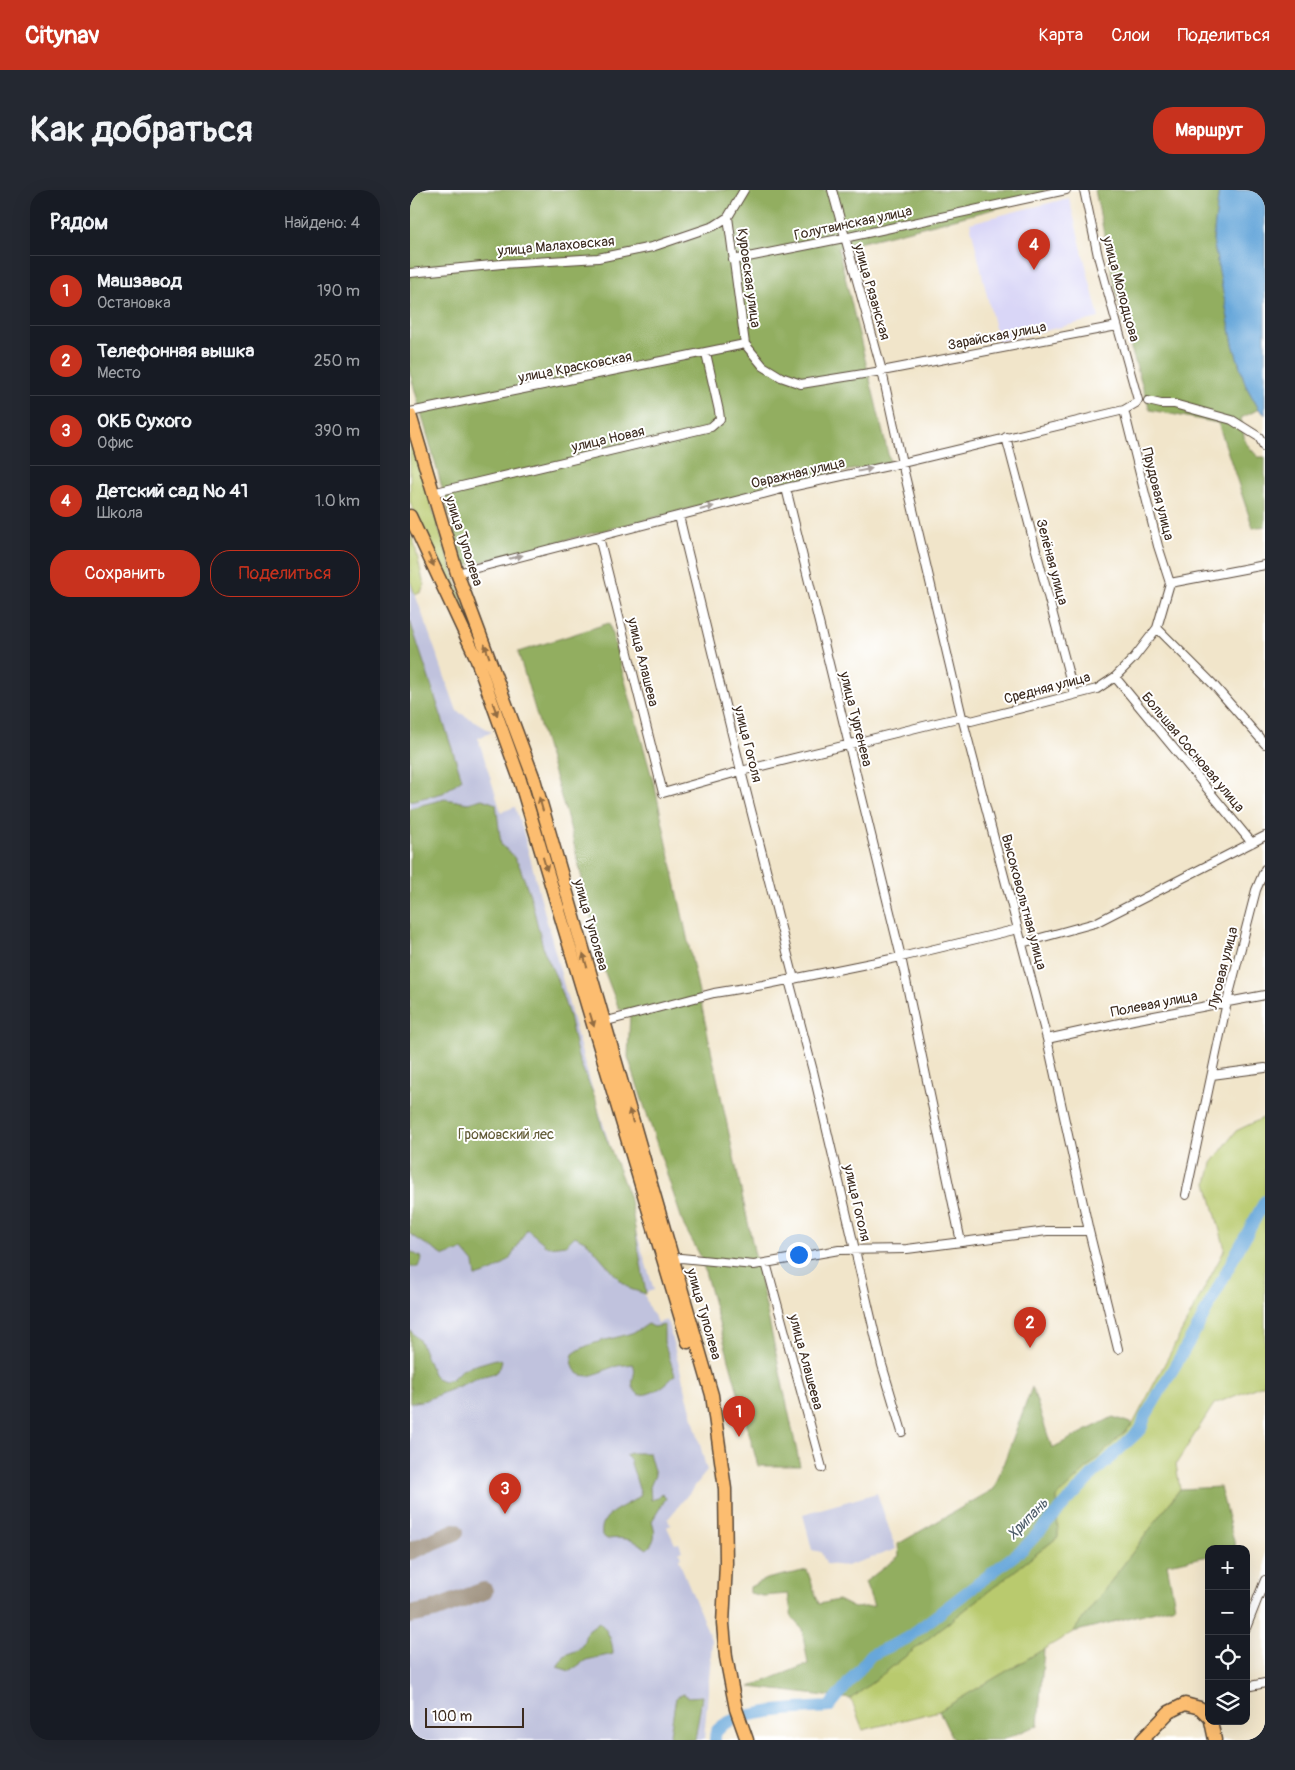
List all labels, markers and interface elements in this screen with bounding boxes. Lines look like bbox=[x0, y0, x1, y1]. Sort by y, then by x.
text: Citynav bbox=[25, 21, 100, 50]
text: Карта bbox=[1039, 24, 1083, 47]
text: Слои bbox=[1111, 24, 1149, 47]
text: Поделиться bbox=[1177, 24, 1270, 47]
button: Маршрут bbox=[1153, 107, 1265, 154]
text: Как добраться bbox=[30, 108, 253, 152]
street label: Голутвинская улица bbox=[793, 202, 913, 244]
text: Рядом bbox=[50, 209, 108, 236]
text: Найдено: 4 bbox=[284, 213, 360, 233]
street label: Куровская улица bbox=[734, 227, 764, 329]
pin: 4 bbox=[1018, 229, 1050, 270]
street label: улица Малаховская bbox=[496, 232, 615, 260]
street label: улица Молодцова bbox=[1098, 233, 1143, 344]
street label: улица Рязанская bbox=[850, 241, 894, 342]
text: Машзавод bbox=[97, 269, 182, 293]
text: 1 bbox=[63, 281, 69, 301]
text: 190 m bbox=[317, 281, 360, 301]
text: Остановка bbox=[97, 293, 171, 313]
street label: Зарайская улица bbox=[946, 318, 1048, 354]
text: Телефонная вышка bbox=[97, 339, 254, 363]
street label: улица Красковская bbox=[516, 348, 633, 387]
text: 2 bbox=[62, 351, 70, 371]
text: 250 m bbox=[314, 351, 360, 371]
text: Место bbox=[97, 363, 141, 383]
text: ОКБ Сухого bbox=[97, 409, 192, 433]
text: 3 bbox=[62, 421, 70, 441]
text: 390 m bbox=[314, 421, 360, 441]
street label: улица Новая bbox=[569, 422, 646, 456]
text: Офис bbox=[97, 433, 134, 453]
street label: Прудовая улица bbox=[1138, 446, 1178, 542]
street label: Овражная улица bbox=[749, 454, 847, 492]
one-way arrow bbox=[858, 466, 874, 474]
text: Детский сад № 41 bbox=[97, 479, 248, 503]
text: 4 bbox=[61, 491, 71, 511]
text: 1.0 km bbox=[315, 491, 360, 511]
street label: улица Туполева bbox=[441, 493, 487, 588]
text: Школа bbox=[97, 503, 143, 523]
one-way arrow bbox=[700, 504, 715, 512]
street label: Зелёная улица bbox=[1032, 517, 1072, 607]
button: Сохранить bbox=[50, 550, 200, 597]
button: Поделиться bbox=[210, 550, 360, 597]
one-way arrow bbox=[428, 553, 436, 567]
one-way arrow bbox=[509, 553, 524, 561]
street label: улица Алашева bbox=[623, 615, 662, 708]
one-way arrow bbox=[483, 643, 491, 658]
street label: Средняя улица bbox=[1002, 668, 1092, 708]
street label: улица Тургенева bbox=[836, 669, 876, 768]
street label: Большая Сосновая улица bbox=[1138, 689, 1248, 815]
one-way arrow bbox=[492, 702, 499, 717]
street label: улица Гоголя bbox=[730, 703, 766, 784]
one-way arrow bbox=[537, 797, 545, 812]
street label: Высоковольтная улица bbox=[998, 832, 1050, 972]
one-way arrow bbox=[542, 856, 550, 871]
street label: улица Туполева bbox=[570, 877, 612, 973]
street label: Луговая улица bbox=[1204, 925, 1241, 1012]
one-way arrow bbox=[581, 953, 589, 968]
street label: Полевая улица bbox=[1109, 987, 1199, 1021]
one-way arrow bbox=[588, 1012, 596, 1027]
one-way arrow bbox=[626, 1109, 634, 1124]
park label: Громовский лес bbox=[458, 1126, 554, 1143]
street label: улица Гоголя bbox=[840, 1162, 874, 1243]
your location bbox=[786, 1242, 812, 1268]
street label: улица Туполева bbox=[683, 1266, 725, 1362]
pin: 2 bbox=[1014, 1307, 1046, 1348]
street label: улица Алашеева bbox=[785, 1312, 827, 1412]
pin: 1 bbox=[723, 1396, 755, 1437]
pin: 3 bbox=[489, 1473, 521, 1514]
water label: Хрипань bbox=[1004, 1494, 1053, 1544]
map controls bbox=[1205, 1545, 1250, 1725]
button: + bbox=[1205, 1545, 1250, 1590]
button: − bbox=[1205, 1590, 1250, 1635]
button: locate bbox=[1205, 1635, 1250, 1680]
button: layers bbox=[1205, 1680, 1250, 1725]
scale bar bbox=[425, 1705, 524, 1728]
text: 100 m bbox=[432, 1708, 472, 1725]

